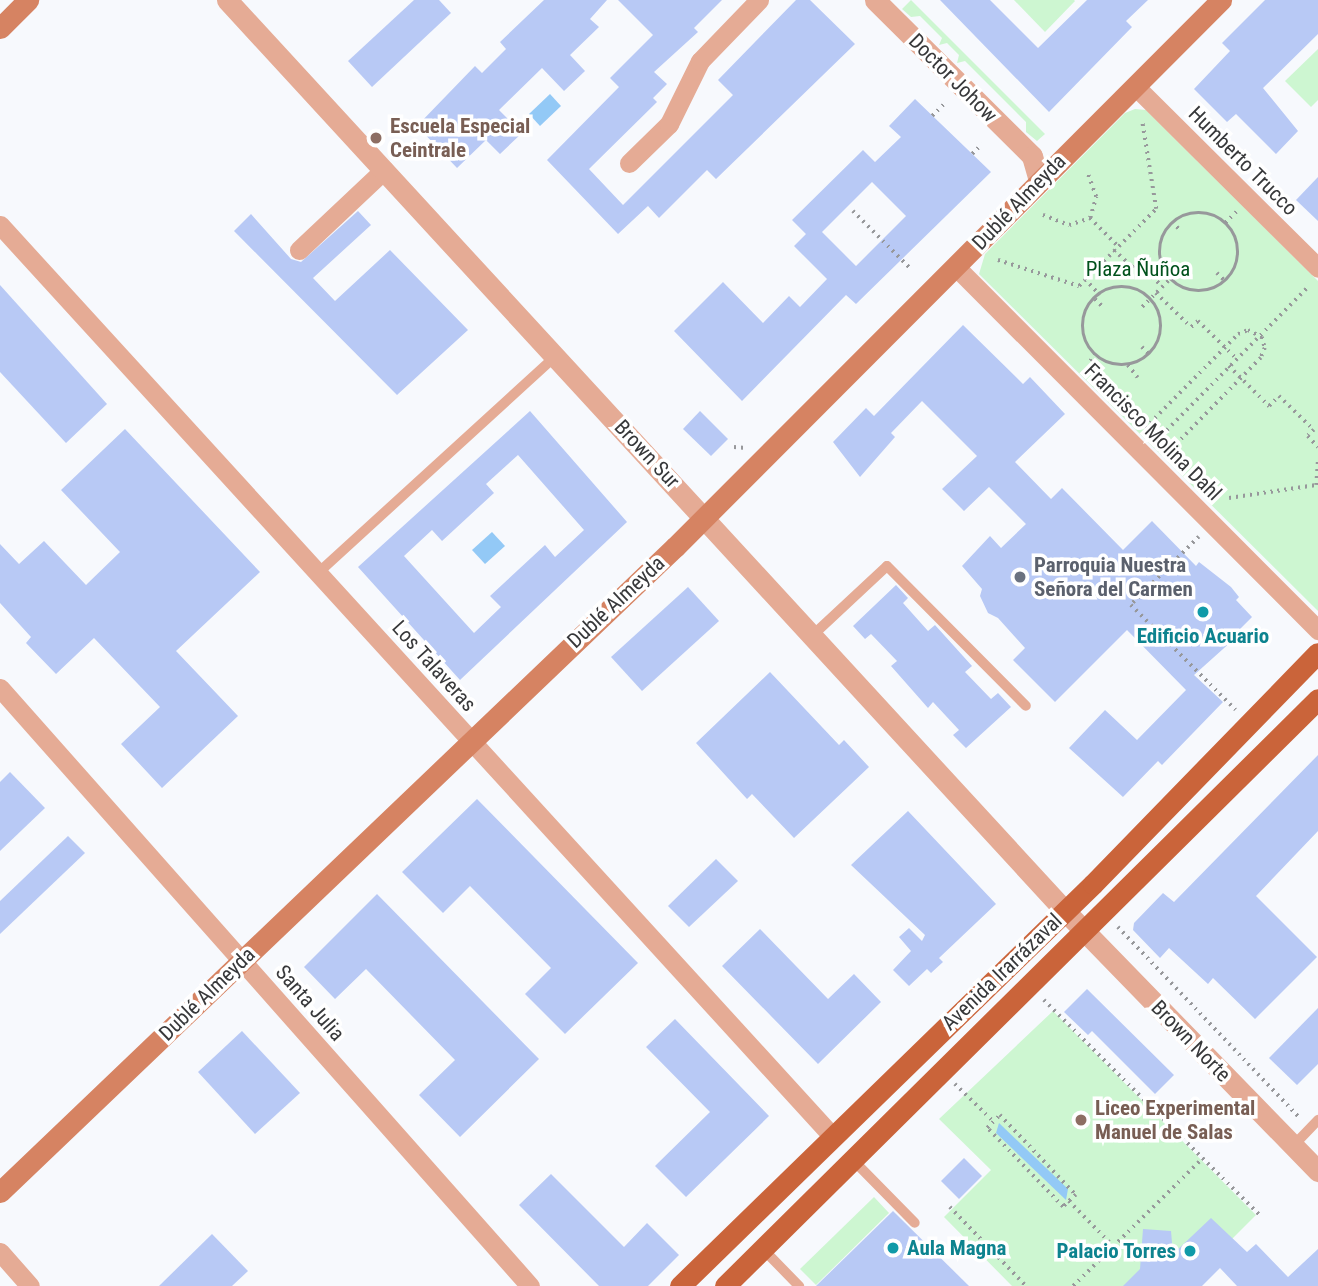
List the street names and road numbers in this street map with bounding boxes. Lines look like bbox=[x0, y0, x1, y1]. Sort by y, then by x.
street label: Doctor Johow bbox=[903, 28, 1003, 128]
street label: Humberto Trucco bbox=[1183, 101, 1303, 221]
street label: Dublé Almeyda bbox=[967, 149, 1071, 255]
street label: Francisco Molina Dahl bbox=[1079, 358, 1227, 506]
street label: Brown Sur bbox=[609, 415, 685, 493]
street label: Dublé Almeyda bbox=[562, 551, 670, 653]
street label: Los Talaveras bbox=[387, 615, 481, 717]
street label: Avenida Irarrázaval bbox=[937, 908, 1067, 1036]
street label: Dublé Almeyda bbox=[154, 942, 260, 1046]
street label: Santa Julia bbox=[270, 960, 350, 1046]
street label: Brown Norte bbox=[1146, 995, 1236, 1087]

